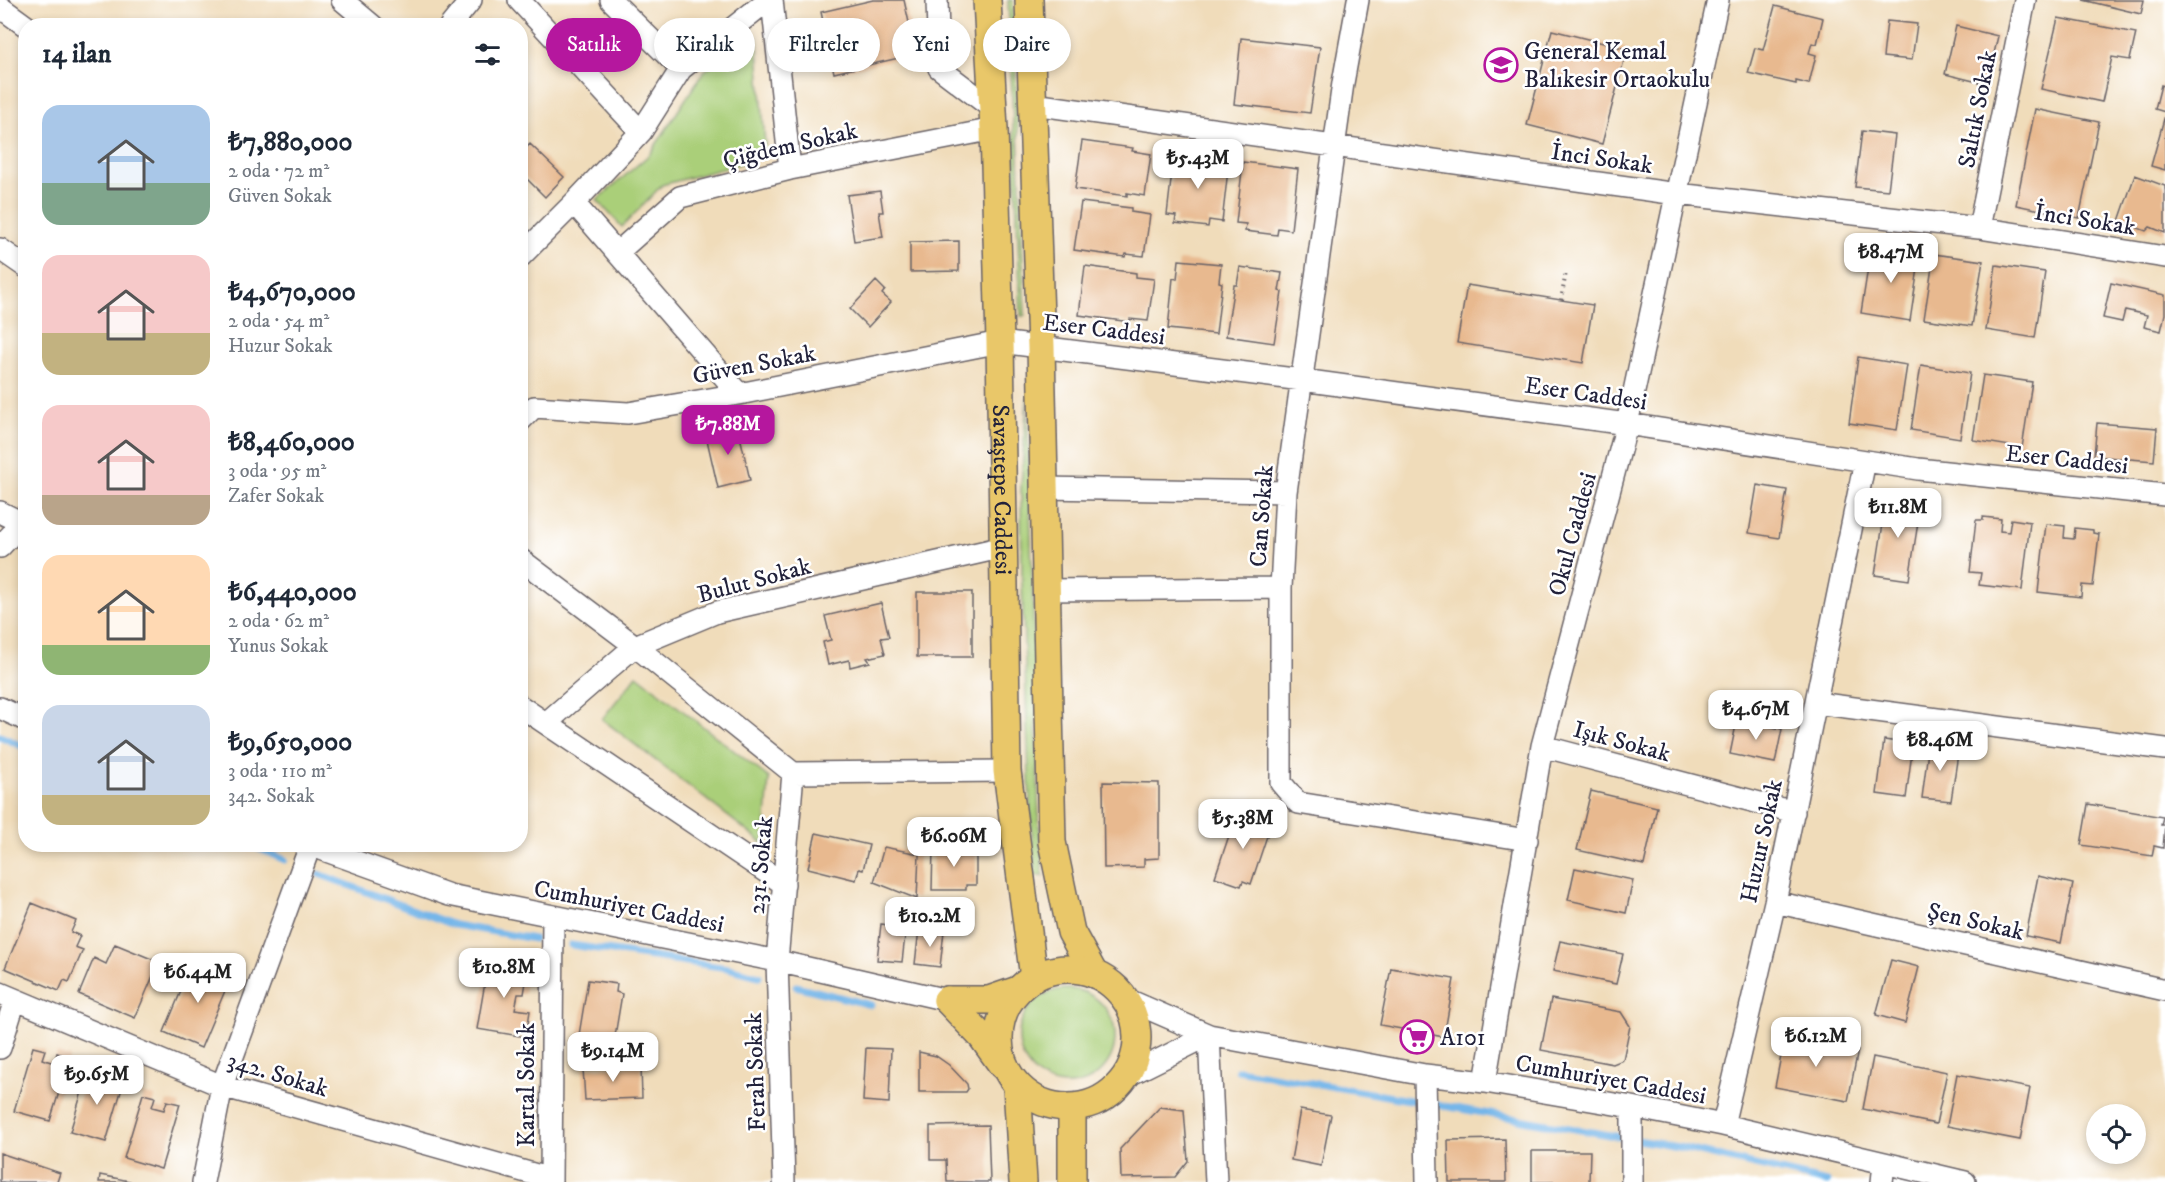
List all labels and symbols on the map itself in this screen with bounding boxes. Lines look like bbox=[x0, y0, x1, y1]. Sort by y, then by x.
place label: General Kemal Balıkesir Ortaokulu bbox=[1524, 37, 1710, 95]
school or university icon: General Kemal Balıkesir Ortaokulu bbox=[1483, 47, 1519, 83]
street label: Saltık Sokak bbox=[1952, 48, 2004, 170]
street label: Çiğdem Sokak bbox=[720, 116, 860, 176]
street label: İnci Sokak bbox=[1549, 136, 1655, 181]
pin: ₺5.43M bbox=[1149, 139, 1247, 190]
street label: İnci Sokak bbox=[2032, 196, 2138, 243]
pin: ₺8.47M bbox=[1842, 233, 1940, 284]
street label: Eser Caddesi bbox=[1041, 308, 1167, 352]
street label: Güven Sokak bbox=[690, 338, 818, 392]
street label: Eser Caddesi bbox=[1523, 371, 1649, 417]
street label: Savaştepe Caddesi bbox=[985, 404, 1018, 575]
pin: ₺7.88M bbox=[679, 405, 777, 456]
street label: Eser Caddesi bbox=[2004, 439, 2130, 481]
street label: Can Sokak bbox=[1243, 464, 1281, 568]
street label: Okul Caddesi bbox=[1542, 469, 1604, 599]
pin: ₺11.8M bbox=[1849, 488, 1947, 539]
street label: Bulut Sokak bbox=[694, 551, 815, 611]
pin: ₺4.67M bbox=[1707, 690, 1805, 741]
street label: Işık Sokak bbox=[1570, 715, 1674, 769]
pin: ₺8.46M bbox=[1891, 721, 1989, 772]
street label: Huzur Sokak bbox=[1734, 777, 1790, 906]
pin: ₺5.38M bbox=[1194, 799, 1292, 850]
street label: 231. Sokak bbox=[742, 815, 780, 915]
pin: ₺6.06M bbox=[905, 817, 1003, 868]
street label: Cumhuriyet Caddesi bbox=[531, 874, 726, 940]
street label: Şen Sokak bbox=[1924, 896, 2027, 948]
pin: ₺10.2M bbox=[881, 897, 979, 948]
pin: ₺10.8M bbox=[455, 948, 553, 999]
pin: ₺6.44M bbox=[149, 953, 247, 1004]
street label: Ferah Sokak bbox=[739, 1012, 773, 1132]
pin: ₺6.12M bbox=[1767, 1017, 1865, 1068]
supermarket icon: A101 bbox=[1399, 1019, 1435, 1055]
street label: Kartal Sokak bbox=[512, 1023, 542, 1147]
place label: A101 bbox=[1440, 1023, 1486, 1053]
pin: ₺9.14M bbox=[564, 1032, 662, 1083]
street label: 342. Sokak bbox=[224, 1045, 332, 1105]
street label: Cumhuriyet Caddesi bbox=[1513, 1048, 1709, 1112]
pin: ₺9.65M bbox=[48, 1055, 146, 1106]

